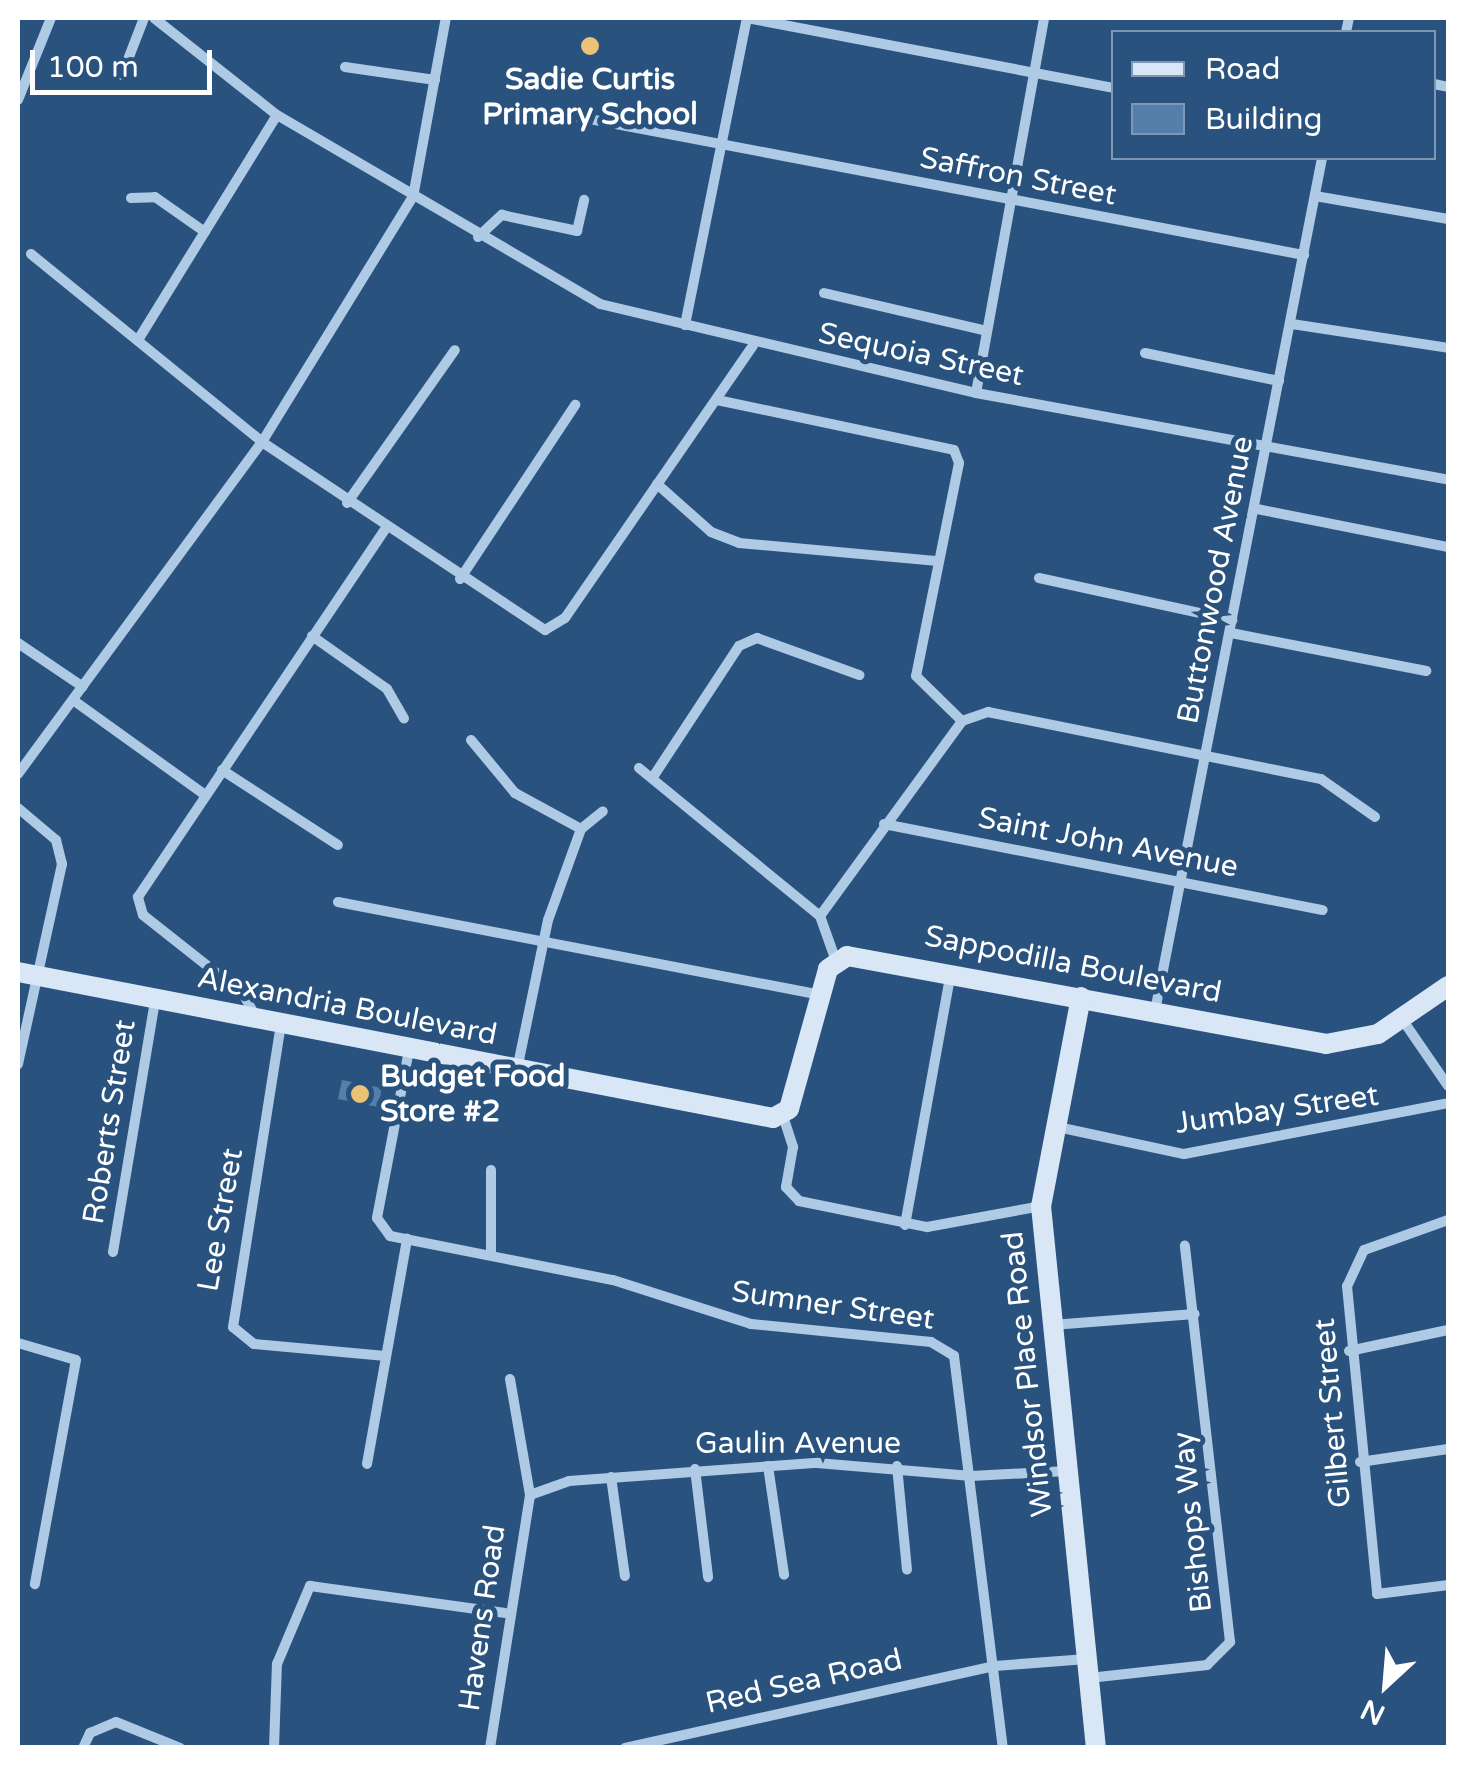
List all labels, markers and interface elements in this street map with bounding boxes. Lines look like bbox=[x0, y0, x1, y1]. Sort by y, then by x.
scale bar bbox=[35, 30, 218, 92]
legend bbox=[1111, 30, 1436, 160]
marker: Sadie Curtis Primary School bbox=[579, 35, 601, 57]
text: 100 m bbox=[47, 49, 139, 86]
text: Road bbox=[1205, 51, 1280, 88]
place label: Sadie Curtis Primary School bbox=[482, 62, 698, 132]
text: Building bbox=[1205, 101, 1322, 138]
street label: Saffron Street bbox=[917, 140, 1119, 214]
street label: Sequoia Street bbox=[815, 316, 1027, 394]
street label: Buttonwood Avenue bbox=[1170, 433, 1262, 727]
street label: Saint John Avenue bbox=[975, 800, 1241, 886]
street label: Sappodilla Boulevard bbox=[922, 919, 1224, 1011]
street label: Alexandria Boulevard bbox=[194, 960, 500, 1054]
street label: Roberts Street bbox=[76, 1017, 144, 1227]
place label: Budget Food Store #2 bbox=[380, 1059, 565, 1130]
street label: Jumbay Street bbox=[1173, 1078, 1381, 1142]
marker: Budget Food Store #2 bbox=[349, 1083, 371, 1105]
street label: Lee Street bbox=[191, 1146, 251, 1294]
street label: Windsor Place Road bbox=[995, 1229, 1061, 1519]
street label: Sumner Street bbox=[729, 1274, 937, 1338]
street label: Gilbert Street bbox=[1307, 1317, 1359, 1509]
street label: Gaulin Avenue bbox=[695, 1426, 901, 1462]
street label: Bishops Way bbox=[1166, 1430, 1220, 1614]
street label: Havens Road bbox=[452, 1523, 514, 1713]
north arrow bbox=[1336, 1635, 1436, 1735]
street label: Red Sea Road bbox=[702, 1642, 906, 1722]
text: N bbox=[1355, 1692, 1390, 1732]

